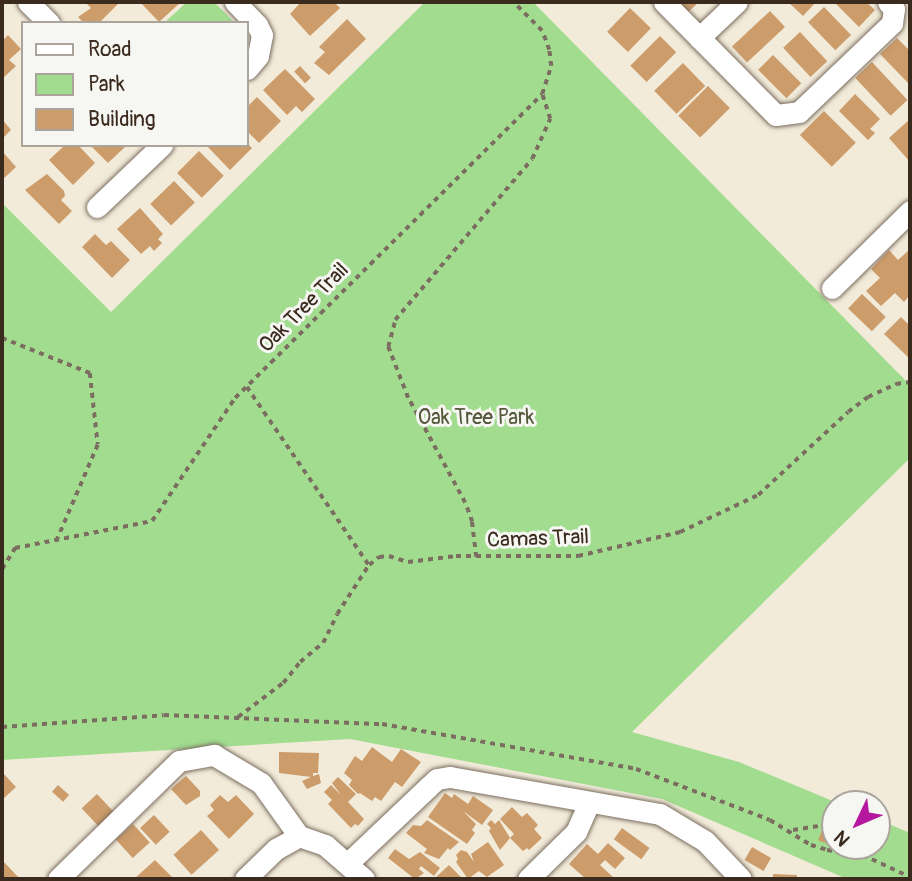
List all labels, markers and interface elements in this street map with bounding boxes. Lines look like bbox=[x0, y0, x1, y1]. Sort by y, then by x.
legend bbox=[21, 21, 248, 147]
text: Road bbox=[88, 36, 132, 63]
text: Park bbox=[88, 71, 125, 98]
text: Building bbox=[88, 106, 155, 133]
street label: Oak Tree Trail bbox=[254, 258, 354, 358]
park label: Oak Tree Park bbox=[418, 405, 534, 431]
street label: Camas Trail bbox=[487, 525, 589, 553]
north arrow bbox=[821, 790, 891, 860]
text: N bbox=[829, 825, 855, 851]

